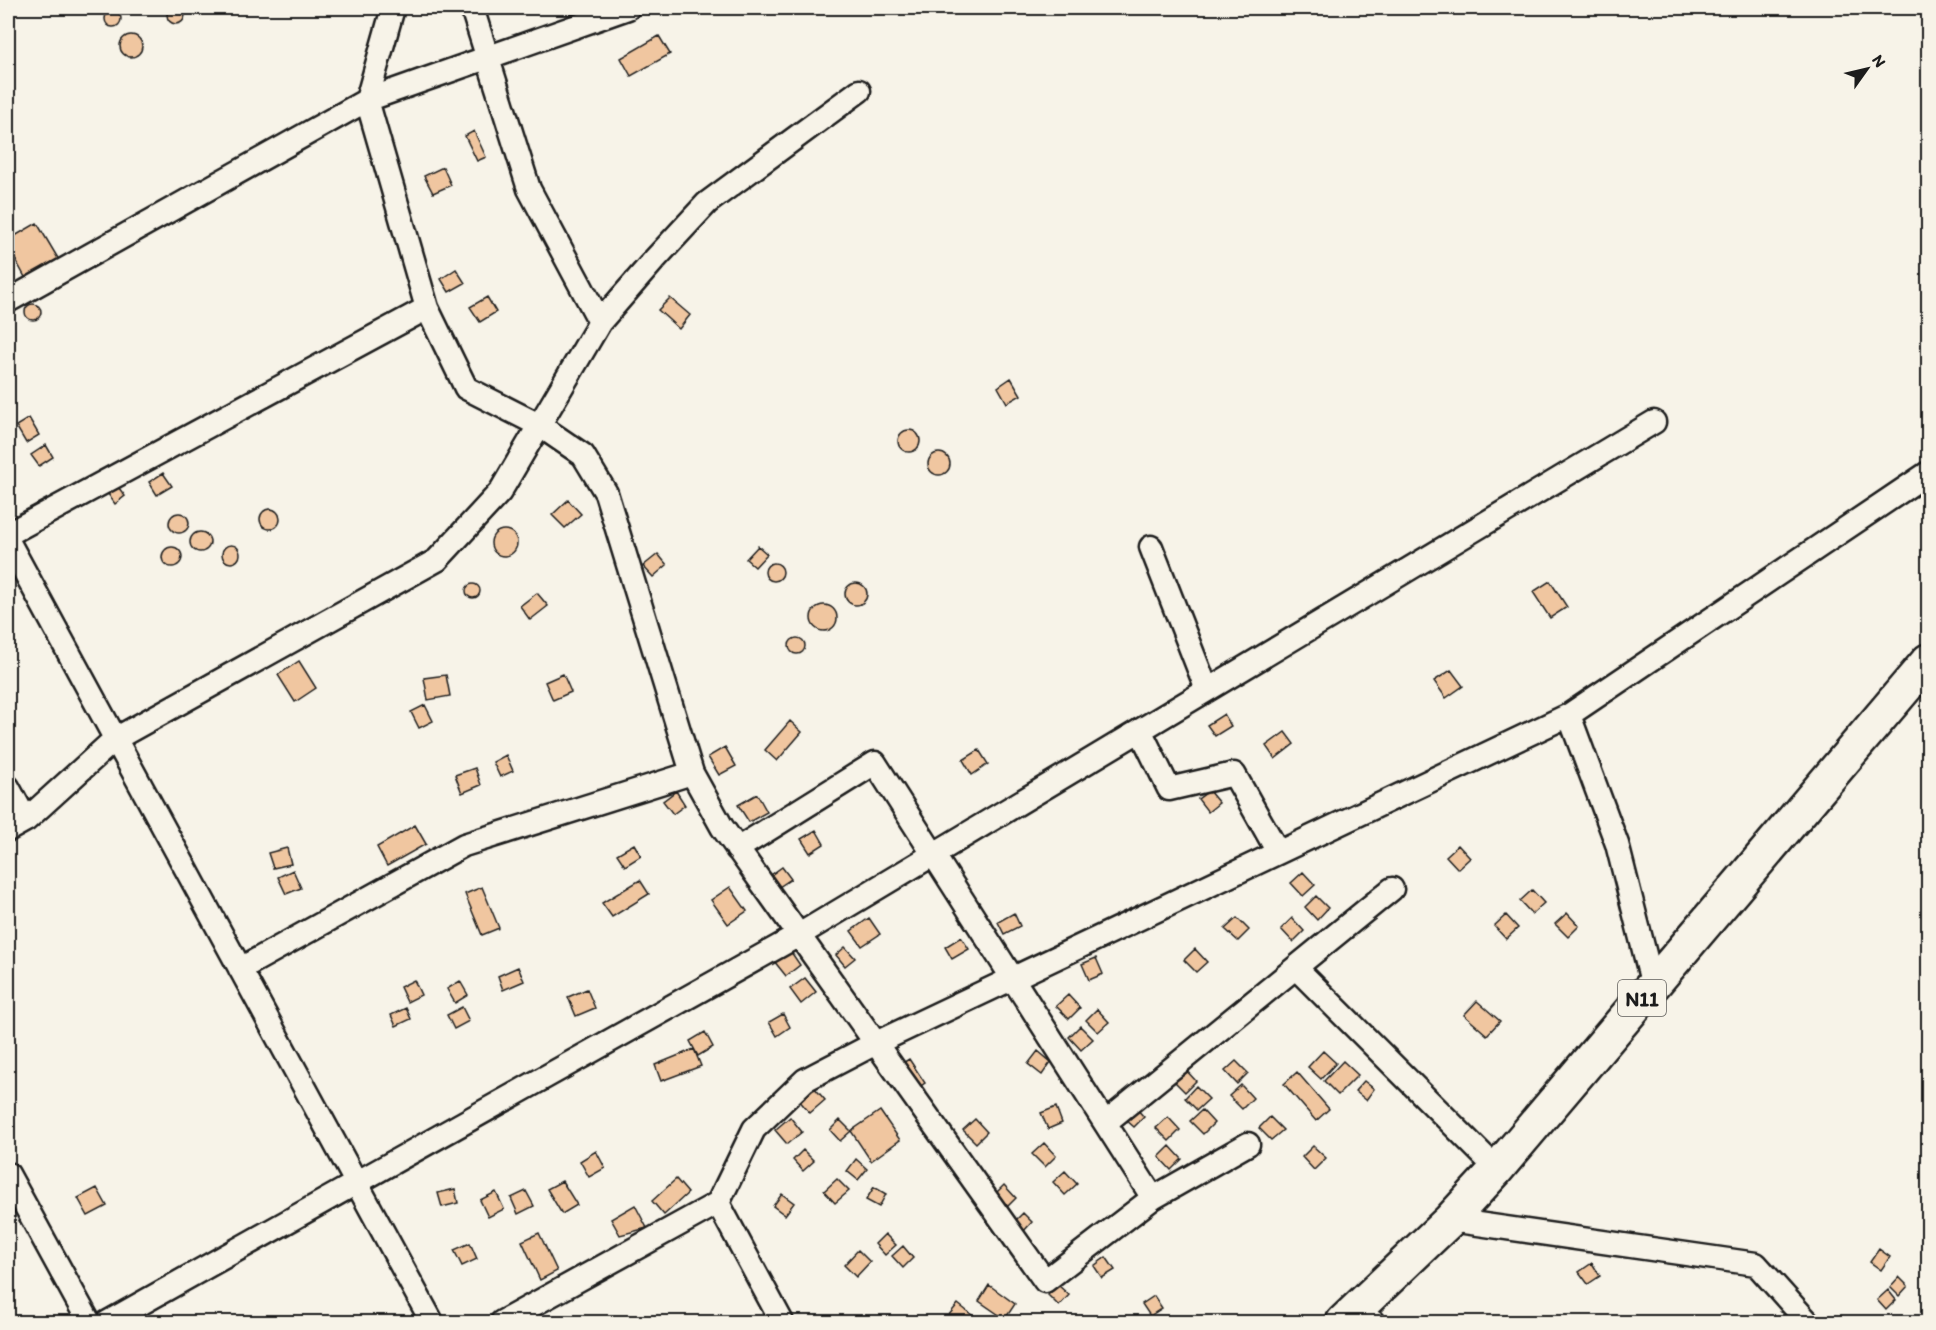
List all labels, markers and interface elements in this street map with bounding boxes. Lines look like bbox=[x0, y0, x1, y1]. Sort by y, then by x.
north arrow bbox=[1837, 39, 1897, 99]
text: N bbox=[1868, 51, 1890, 71]
road number: N11 bbox=[1618, 980, 1666, 1016]

